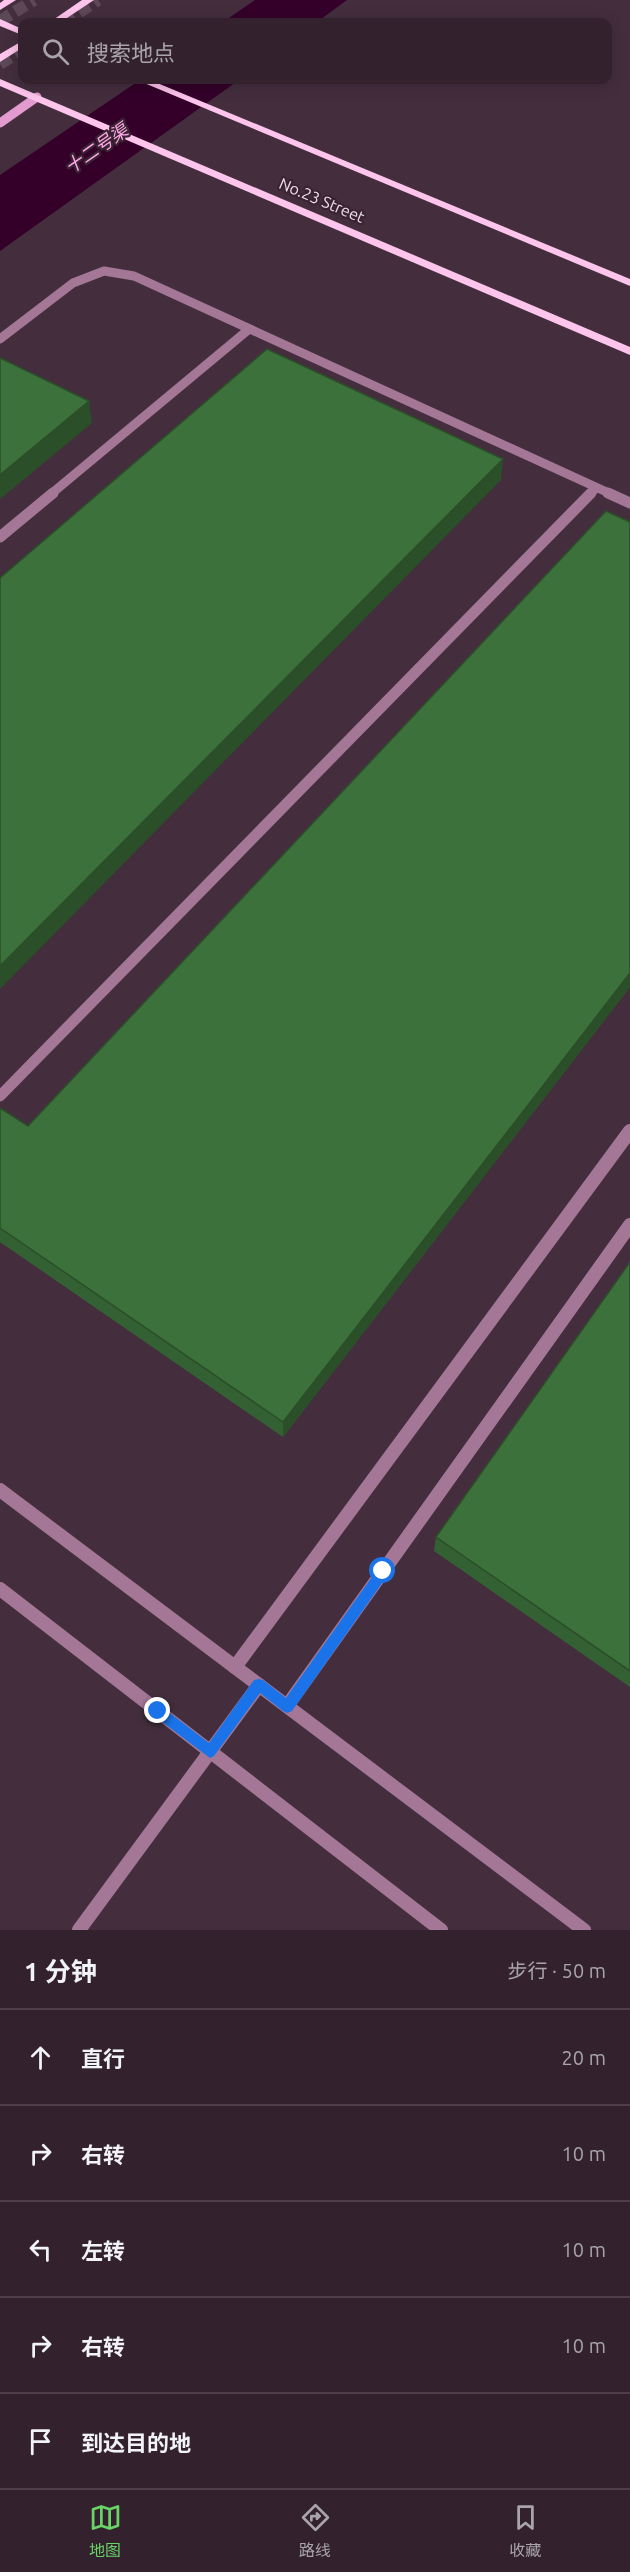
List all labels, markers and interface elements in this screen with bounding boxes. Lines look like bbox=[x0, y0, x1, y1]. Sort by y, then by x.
search box bbox=[18, 18, 612, 84]
icon: search bbox=[39, 35, 72, 68]
text: 搜索地点 bbox=[87, 40, 175, 65]
water label: 十二号渠 bbox=[61, 117, 134, 177]
street label: No.23 Street bbox=[277, 174, 368, 226]
route start bbox=[369, 1557, 395, 1583]
route end bbox=[144, 1697, 170, 1723]
text: 1 分钟 bbox=[24, 1957, 97, 1986]
text: 步行 · 50 m bbox=[508, 1959, 606, 1982]
icon: ahead bbox=[24, 2041, 57, 2074]
text: 直行 bbox=[81, 2046, 125, 2071]
text: 20 m bbox=[562, 2046, 606, 2069]
icon: right bbox=[24, 2137, 57, 2170]
text: 右转 bbox=[81, 2142, 125, 2167]
text: 10 m bbox=[562, 2142, 606, 2165]
icon: left bbox=[24, 2233, 57, 2266]
text: 左转 bbox=[81, 2238, 125, 2263]
text: 10 m bbox=[562, 2238, 606, 2261]
icon: right bbox=[24, 2329, 57, 2362]
text: 右转 bbox=[81, 2334, 125, 2359]
text: 10 m bbox=[562, 2334, 606, 2357]
icon: arrive bbox=[24, 2425, 57, 2458]
text: 到达目的地 bbox=[81, 2430, 191, 2455]
tab: 地图 bbox=[89, 2501, 122, 2561]
tab: 路线 bbox=[299, 2501, 332, 2561]
tab: 收藏 bbox=[509, 2501, 542, 2561]

